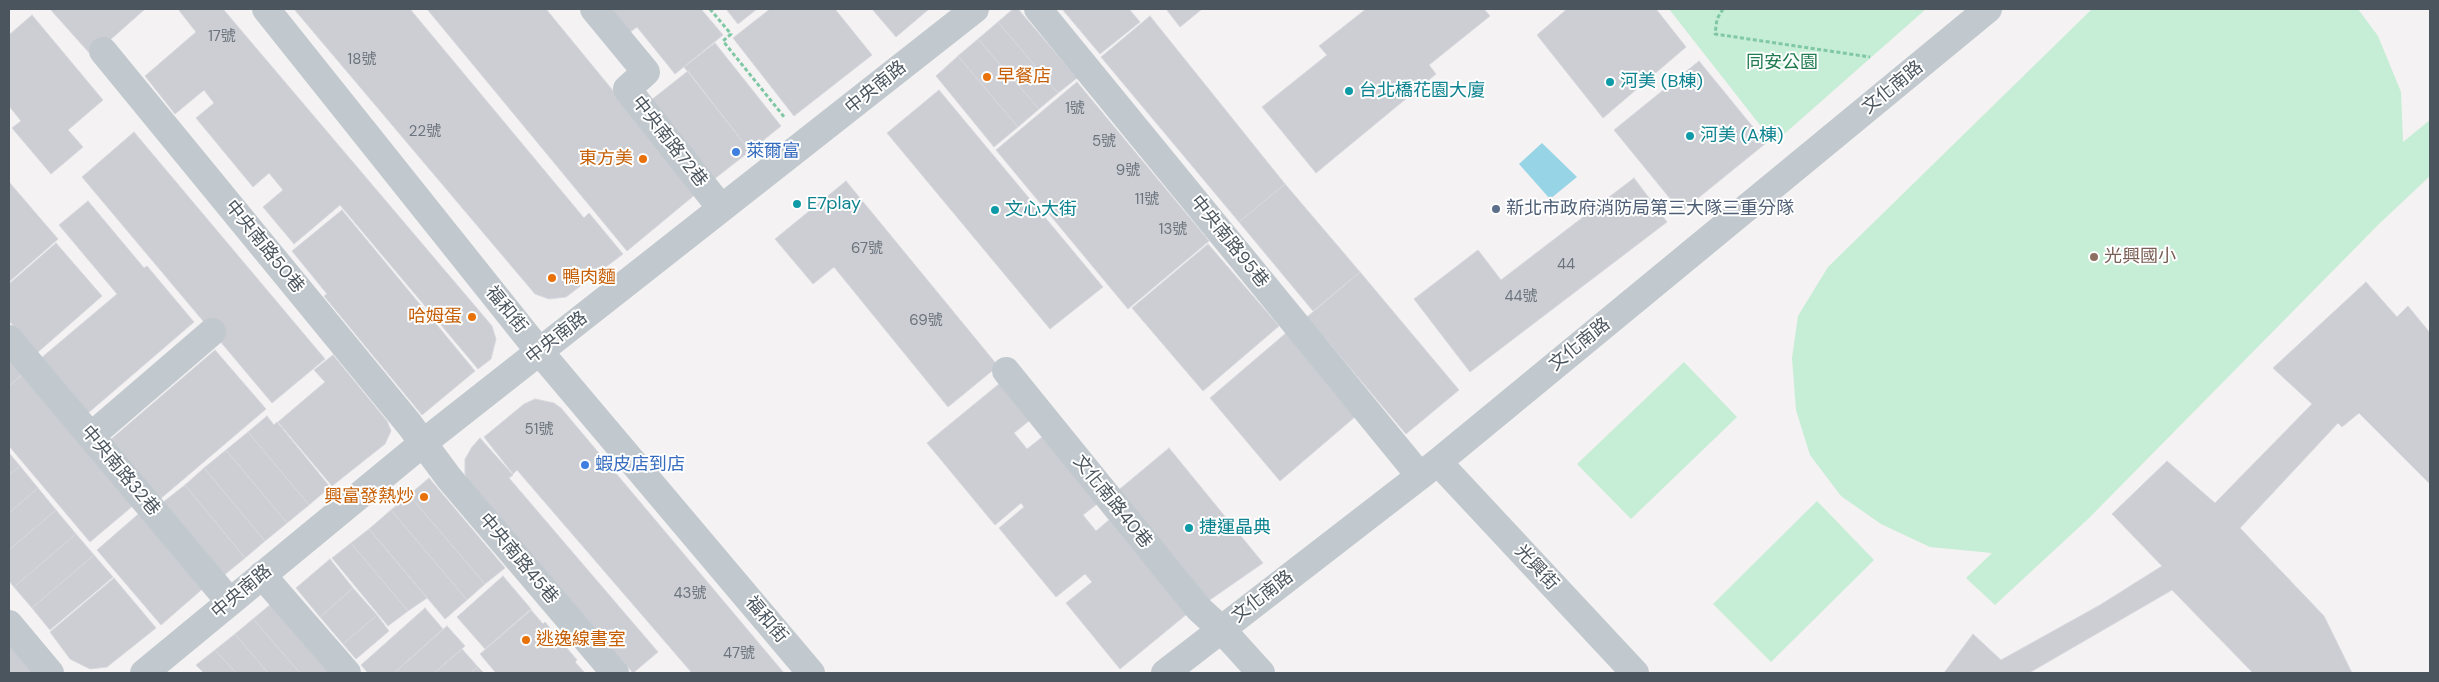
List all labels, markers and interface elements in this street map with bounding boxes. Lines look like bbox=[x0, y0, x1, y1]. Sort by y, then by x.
house number: 17號 bbox=[208, 28, 236, 46]
house number: 18號 bbox=[348, 51, 376, 69]
park label: 同安公園 bbox=[1746, 52, 1818, 74]
street label: 中央南路 bbox=[841, 57, 911, 119]
street label: 文化南路 bbox=[1858, 57, 1928, 119]
place label: 早餐店 bbox=[997, 66, 1051, 88]
marker: 早餐店 bbox=[981, 71, 993, 83]
place label: 河美 (B棟) bbox=[1620, 71, 1703, 93]
marker: 河美 (B棟) bbox=[1604, 76, 1616, 88]
place label: 台北橋花園大廈 bbox=[1359, 80, 1485, 102]
marker: 台北橋花園大廈 bbox=[1343, 85, 1355, 97]
street label: 中央南路72巷 bbox=[627, 92, 711, 192]
house number: 1號 bbox=[1065, 100, 1085, 118]
house number: 22號 bbox=[409, 123, 441, 141]
place label: 河美 (A棟) bbox=[1700, 125, 1784, 147]
marker: 河美 (A棟) bbox=[1684, 130, 1696, 142]
house number: 5號 bbox=[1092, 133, 1116, 151]
place label: 萊爾富 bbox=[746, 141, 800, 163]
marker: 萊爾富 bbox=[730, 146, 742, 158]
place label: 東方美 bbox=[579, 148, 633, 170]
marker: 東方美 bbox=[637, 153, 649, 165]
house number: 9號 bbox=[1116, 162, 1140, 180]
house number: 11號 bbox=[1135, 191, 1159, 209]
street label: 中央南路95巷 bbox=[1185, 192, 1273, 292]
place label: E7play bbox=[807, 193, 861, 215]
street label: 中央南路50巷 bbox=[220, 196, 308, 298]
marker: E7play bbox=[791, 198, 803, 210]
place label: 新北市政府消防局第三大隊三重分隊 bbox=[1506, 198, 1794, 220]
place label: 文心大街 bbox=[1005, 199, 1077, 221]
marker: 新北市政府消防局第三大隊三重分隊 bbox=[1490, 203, 1502, 215]
marker: 文心大街 bbox=[989, 204, 1001, 216]
house number: 13號 bbox=[1159, 221, 1187, 239]
house number: 67號 bbox=[851, 240, 883, 258]
place label: 光興國小 bbox=[2104, 246, 2176, 268]
marker: 光興國小 bbox=[2088, 251, 2100, 263]
house number: 44 bbox=[1557, 256, 1575, 274]
place label: 鴨肉麵 bbox=[562, 267, 616, 289]
marker: 鴨肉麵 bbox=[546, 272, 558, 284]
street label: 福和街 bbox=[481, 282, 531, 338]
house number: 44號 bbox=[1504, 288, 1538, 306]
place label: 哈姆蛋 bbox=[408, 306, 462, 328]
street label: 中央南路 bbox=[522, 307, 592, 369]
marker: 哈姆蛋 bbox=[466, 311, 478, 323]
house number: 69號 bbox=[909, 312, 943, 330]
street label: 文化南路 bbox=[1545, 314, 1615, 376]
house number: 51號 bbox=[525, 421, 553, 439]
street label: 中央南路32巷 bbox=[76, 422, 164, 520]
street label: 文化南路40巷 bbox=[1068, 451, 1156, 553]
place label: 蝦皮店到店 bbox=[595, 454, 685, 476]
marker: 蝦皮店到店 bbox=[579, 459, 591, 471]
place label: 興富發熱炒 bbox=[324, 486, 414, 508]
marker: 興富發熱炒 bbox=[418, 491, 430, 503]
street label: 中央南路45巷 bbox=[474, 509, 562, 609]
place label: 捷運晶典 bbox=[1199, 517, 1271, 539]
marker: 捷運晶典 bbox=[1183, 522, 1195, 534]
street label: 光興街 bbox=[1510, 541, 1562, 595]
street label: 中央南路 bbox=[207, 561, 277, 623]
street label: 文化南路 bbox=[1228, 566, 1298, 628]
house number: 43號 bbox=[674, 585, 706, 603]
street label: 福和街 bbox=[740, 592, 792, 648]
place label: 逃逸線書室 bbox=[536, 629, 626, 651]
marker: 逃逸線書室 bbox=[520, 634, 532, 646]
house number: 47號 bbox=[723, 645, 755, 663]

